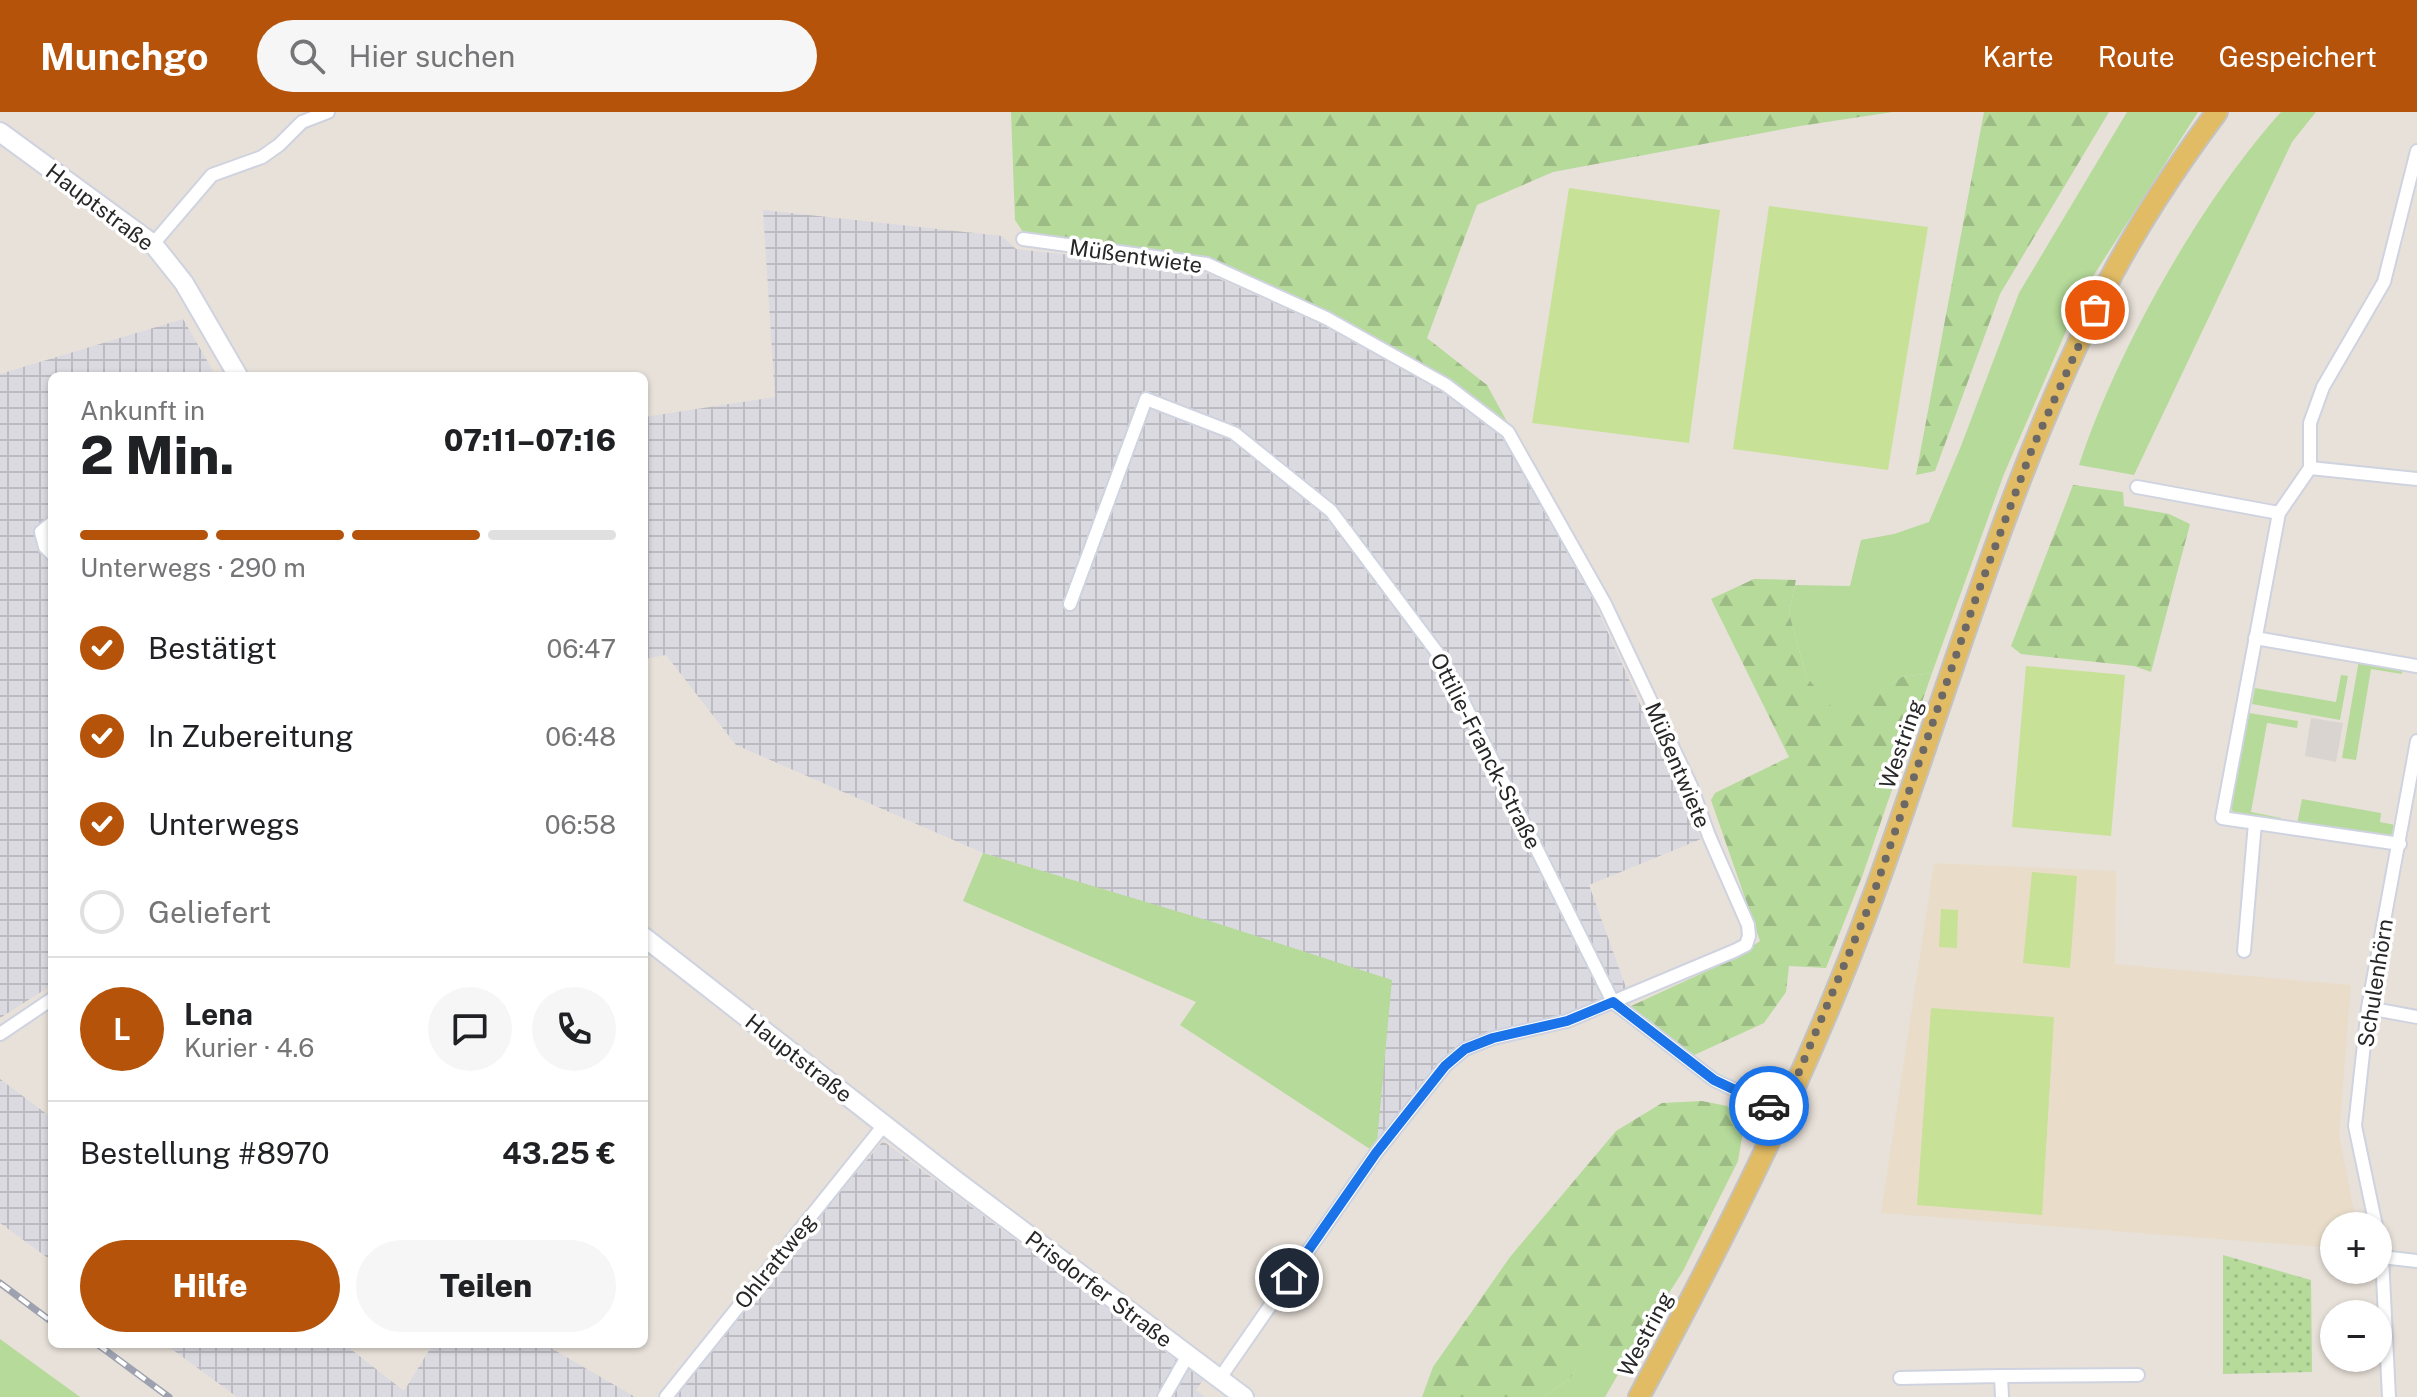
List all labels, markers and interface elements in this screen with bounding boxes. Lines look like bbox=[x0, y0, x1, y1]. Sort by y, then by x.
search box bbox=[257, 20, 817, 92]
text: Munchgo bbox=[40, 34, 209, 79]
icon: search bbox=[285, 34, 329, 78]
text: Hier suchen bbox=[349, 38, 515, 74]
text: Karte bbox=[1982, 40, 2054, 73]
text: Route bbox=[2098, 40, 2175, 73]
text: Gespeichert bbox=[2219, 40, 2377, 73]
street label: Hauptstraße bbox=[41, 158, 159, 256]
street label: Müßentwiete bbox=[1068, 234, 1204, 278]
pin bbox=[2061, 276, 2129, 344]
icon: bag bbox=[2073, 288, 2117, 332]
text: Ankunft in bbox=[80, 395, 205, 426]
text: 07:11–07:16 bbox=[444, 422, 616, 458]
text: 2 Min. bbox=[80, 425, 234, 486]
text: Unterwegs · 290 m bbox=[80, 552, 306, 583]
icon: check bbox=[80, 626, 124, 670]
text: Bestätigt bbox=[148, 630, 277, 666]
text: 06:47 bbox=[546, 633, 616, 664]
street label: Ottilie-Franck-Straße bbox=[1425, 649, 1547, 853]
street label: Westring bbox=[1874, 696, 1928, 792]
street label: Müßentwiete bbox=[1640, 698, 1716, 832]
icon: check bbox=[80, 714, 124, 758]
text: In Zubereitung bbox=[148, 718, 354, 754]
text: 06:48 bbox=[545, 721, 616, 752]
icon: check bbox=[80, 802, 124, 846]
text: Unterwegs bbox=[148, 806, 299, 842]
text: 06:58 bbox=[545, 809, 616, 840]
text: Geliefert bbox=[148, 894, 271, 930]
street label: Schulenhörn bbox=[2352, 917, 2398, 1049]
button: chat bbox=[428, 987, 512, 1071]
button: phone bbox=[532, 987, 616, 1071]
text: Lena bbox=[184, 996, 253, 1032]
street label: Hauptstraße bbox=[740, 1008, 858, 1108]
text: L bbox=[113, 1011, 131, 1047]
text: Kurier · 4.6 bbox=[184, 1032, 315, 1063]
courier bbox=[1729, 1066, 1809, 1146]
icon: car bbox=[1747, 1084, 1791, 1128]
text: Bestellung #8970 bbox=[80, 1135, 330, 1171]
text: 43.25 € bbox=[502, 1135, 616, 1171]
street label: Ohlrattweg bbox=[729, 1208, 821, 1314]
map controls bbox=[2320, 1212, 2392, 1372]
button: + bbox=[2320, 1212, 2392, 1284]
street label: Prisdorfer Straße bbox=[1020, 1225, 1178, 1353]
button: Hilfe bbox=[80, 1240, 340, 1332]
button: Teilen bbox=[356, 1240, 616, 1332]
pin bbox=[1255, 1244, 1323, 1312]
icon: home bbox=[1267, 1256, 1311, 1300]
street label: Westring bbox=[1612, 1287, 1678, 1381]
button: − bbox=[2320, 1300, 2392, 1372]

